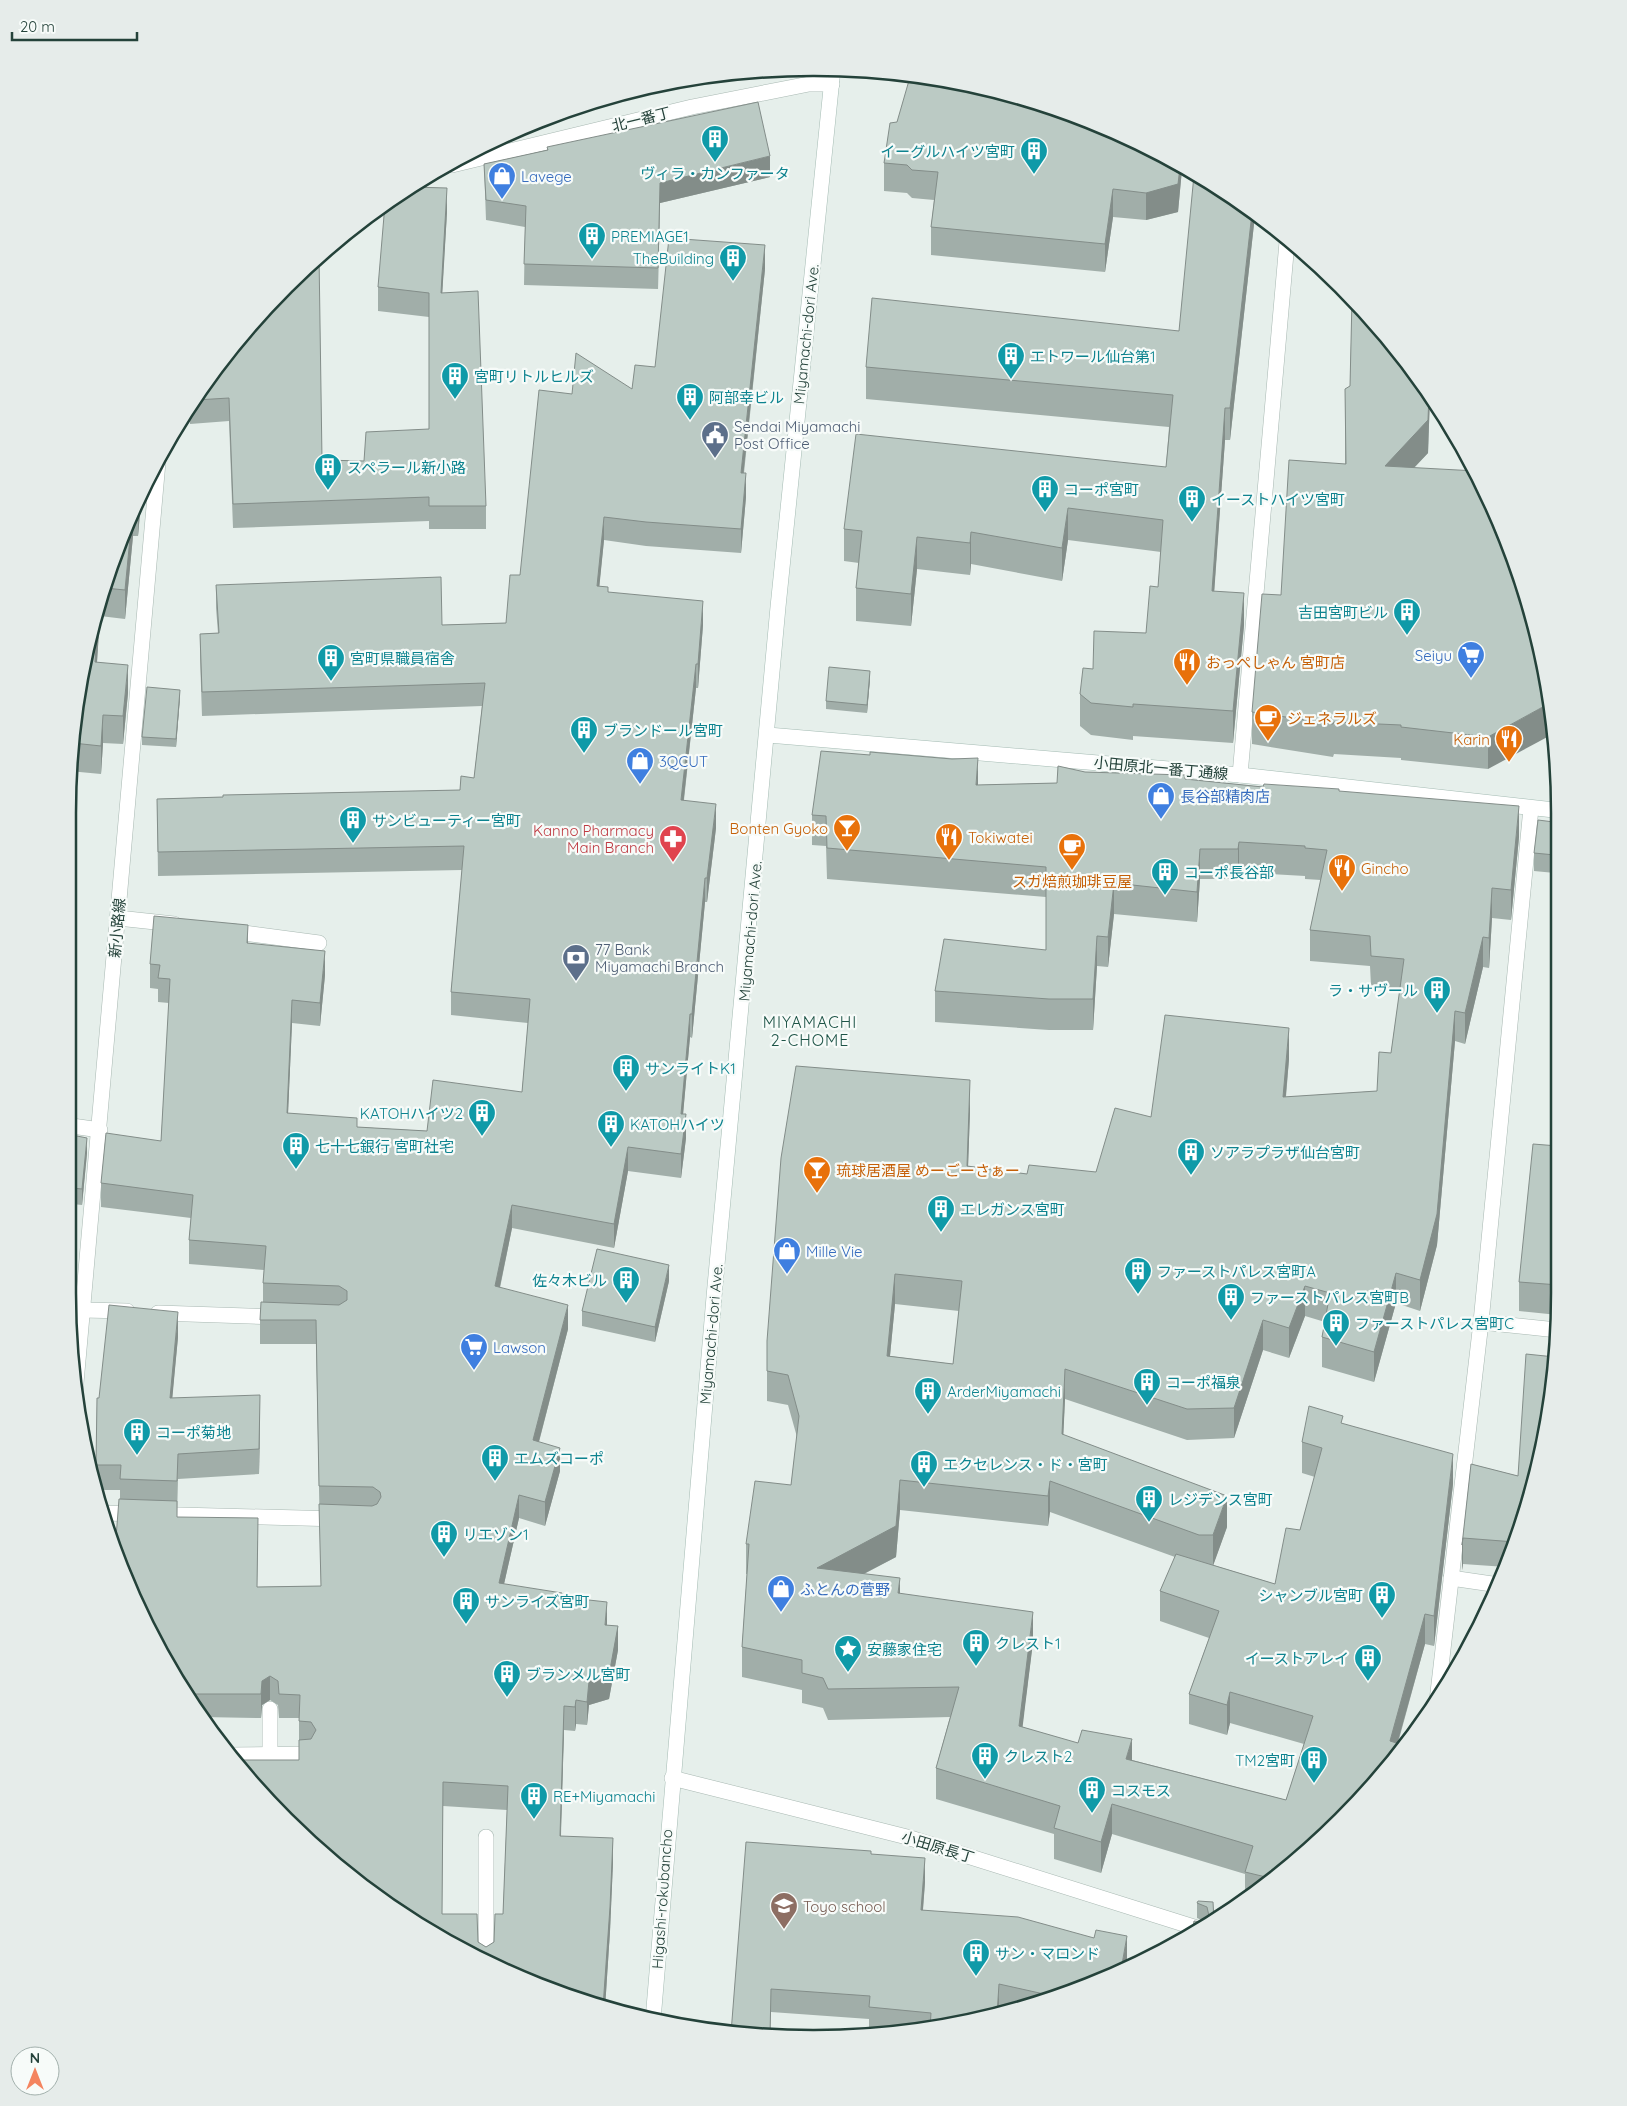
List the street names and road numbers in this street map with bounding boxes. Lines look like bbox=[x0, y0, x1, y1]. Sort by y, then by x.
street label: 北一番丁 bbox=[610, 103, 672, 135]
street label: Miyamachi-dori Ave. bbox=[789, 263, 823, 405]
street label: 小田原北一番丁通線 bbox=[1093, 753, 1229, 783]
street label: Miyamachi-dori Ave. bbox=[734, 860, 766, 1002]
street label: 新小路線 bbox=[105, 897, 129, 959]
street label: Miyamachi-dori Ave. bbox=[695, 1263, 727, 1405]
street label: 小田原長丁 bbox=[899, 1827, 977, 1867]
street label: Higashi-rokubancho bbox=[648, 1828, 676, 1970]

